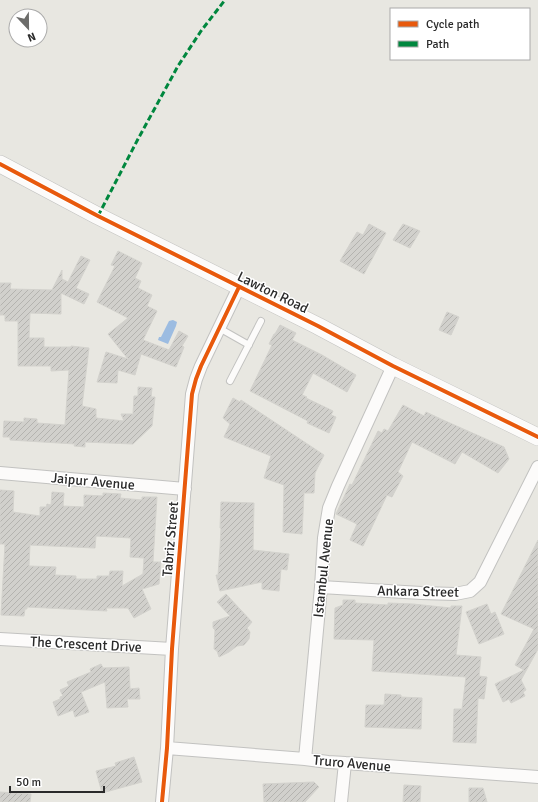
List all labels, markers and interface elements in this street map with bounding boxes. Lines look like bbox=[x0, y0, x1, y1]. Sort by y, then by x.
north arrow bbox=[8, 8, 48, 48]
legend bbox=[390, 8, 530, 60]
text: Cycle path bbox=[426, 17, 479, 32]
text: N bbox=[26, 29, 38, 44]
text: Path bbox=[426, 37, 449, 52]
street label: Lawton Road bbox=[234, 268, 311, 317]
street label: Jaipur Avenue bbox=[50, 469, 136, 494]
street label: Tabriz Street bbox=[159, 501, 182, 577]
street label: Istambul Avenue bbox=[310, 518, 337, 618]
street label: Ankara Street bbox=[377, 582, 459, 601]
street label: The Crescent Drive bbox=[30, 633, 142, 656]
street label: Truro Avenue bbox=[312, 752, 392, 775]
scale bar bbox=[10, 768, 104, 794]
text: 50 m bbox=[16, 775, 41, 790]

